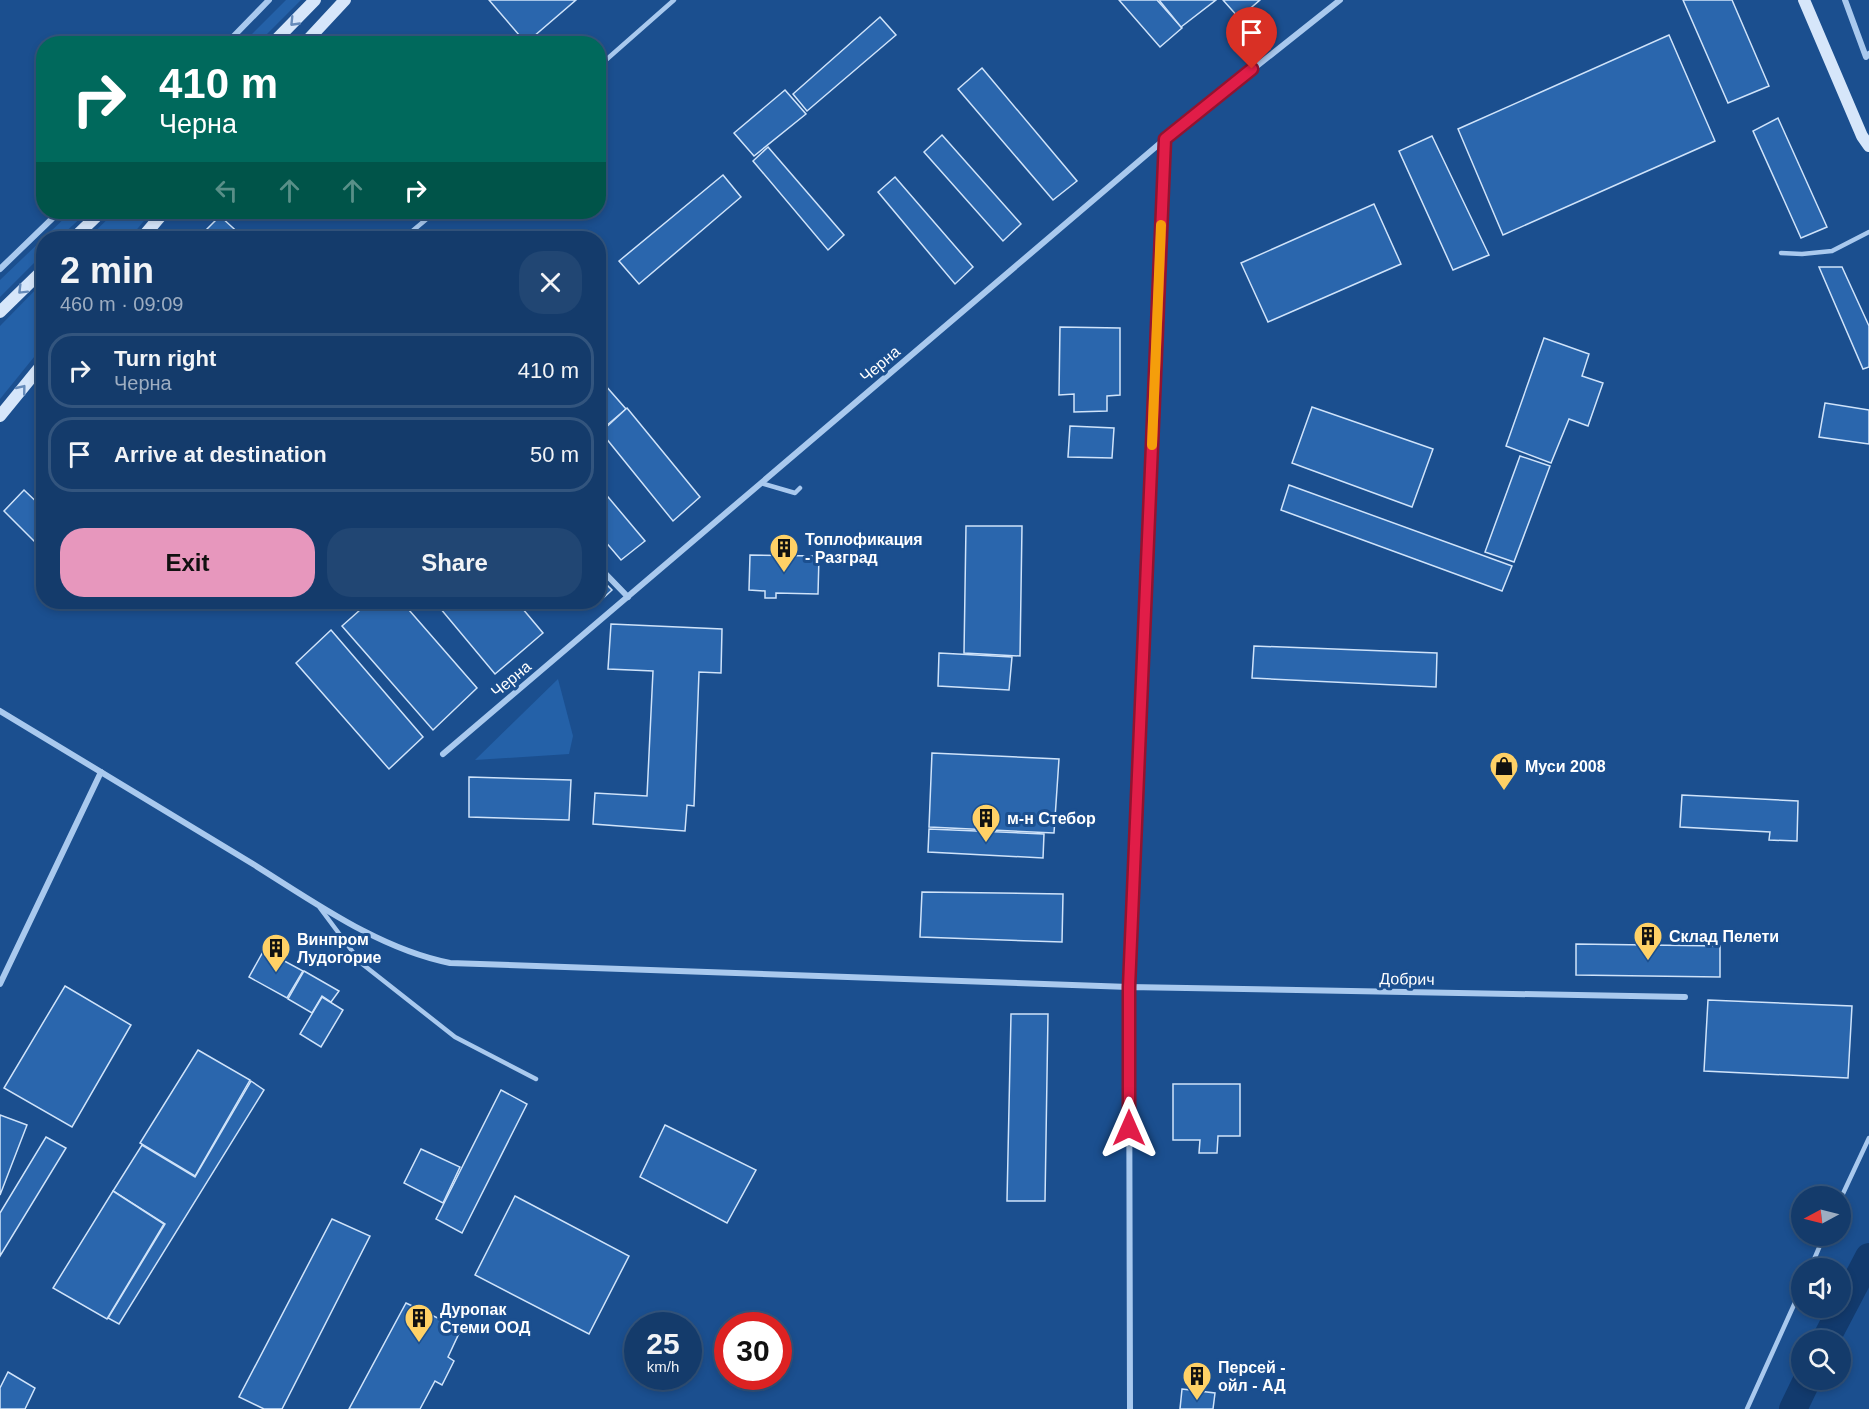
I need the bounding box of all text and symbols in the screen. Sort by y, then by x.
pin [1226,7,1277,69]
one-way arrow [290,14,301,25]
icon: arrive [1235,16,1268,49]
icon: right [60,60,138,138]
text: 410 m [159,60,278,107]
text: Черна [159,109,237,139]
icon: left [210,174,243,207]
icon: ahead [273,174,306,207]
icon: ahead [336,174,369,207]
icon: right [399,174,432,207]
text: 2 min [60,250,154,291]
button: close [519,251,582,314]
one-way arrow [18,283,28,294]
text: 460 m · 09:09 [60,293,183,315]
street label: Черна [857,343,903,385]
text: Turn right [114,346,216,371]
icon: right [63,354,96,387]
text: 410 m [518,358,579,383]
text: Черна [114,372,172,394]
one-way arrow [14,385,25,396]
icon: arrive [63,438,96,471]
text: Arrive at destination [114,442,327,467]
text: 50 m [530,442,579,467]
button: Exit [60,528,315,597]
button: Share [327,528,582,597]
place label: Топлофикация - Разград [805,531,923,566]
building icon: Топлофикация - Разград [768,532,800,574]
street label: Черна [488,658,534,700]
shop icon: Муси 2008 [1488,750,1520,792]
place label: Муси 2008 [1525,758,1606,775]
building icon: м-н Стебор [970,802,1002,844]
place label: м-н Стебор [1007,810,1096,827]
building icon: Склад Пелети [1632,920,1664,962]
place label: Склад Пелети [1669,928,1779,945]
place label: Винпром Лудогорие [297,931,381,966]
building icon: Винпром Лудогорие [260,932,292,974]
street label: Добрич [1379,970,1435,988]
position arrow [1097,1096,1161,1160]
north arrow [1791,1186,1851,1246]
map controls [1791,1186,1851,1390]
button: sound [1791,1258,1851,1318]
place label: Дуропак Стеми ООД [440,1301,531,1336]
building icon: Дуропак Стеми ООД [403,1302,435,1344]
speed limit sign: 30 [714,1312,792,1390]
text: 25 [646,1327,680,1360]
button: search [1791,1330,1851,1390]
text: km/h [647,1358,679,1375]
place label: Персей - ойл - АД [1218,1359,1286,1394]
building icon: Персей - ойл - АД [1181,1360,1213,1402]

